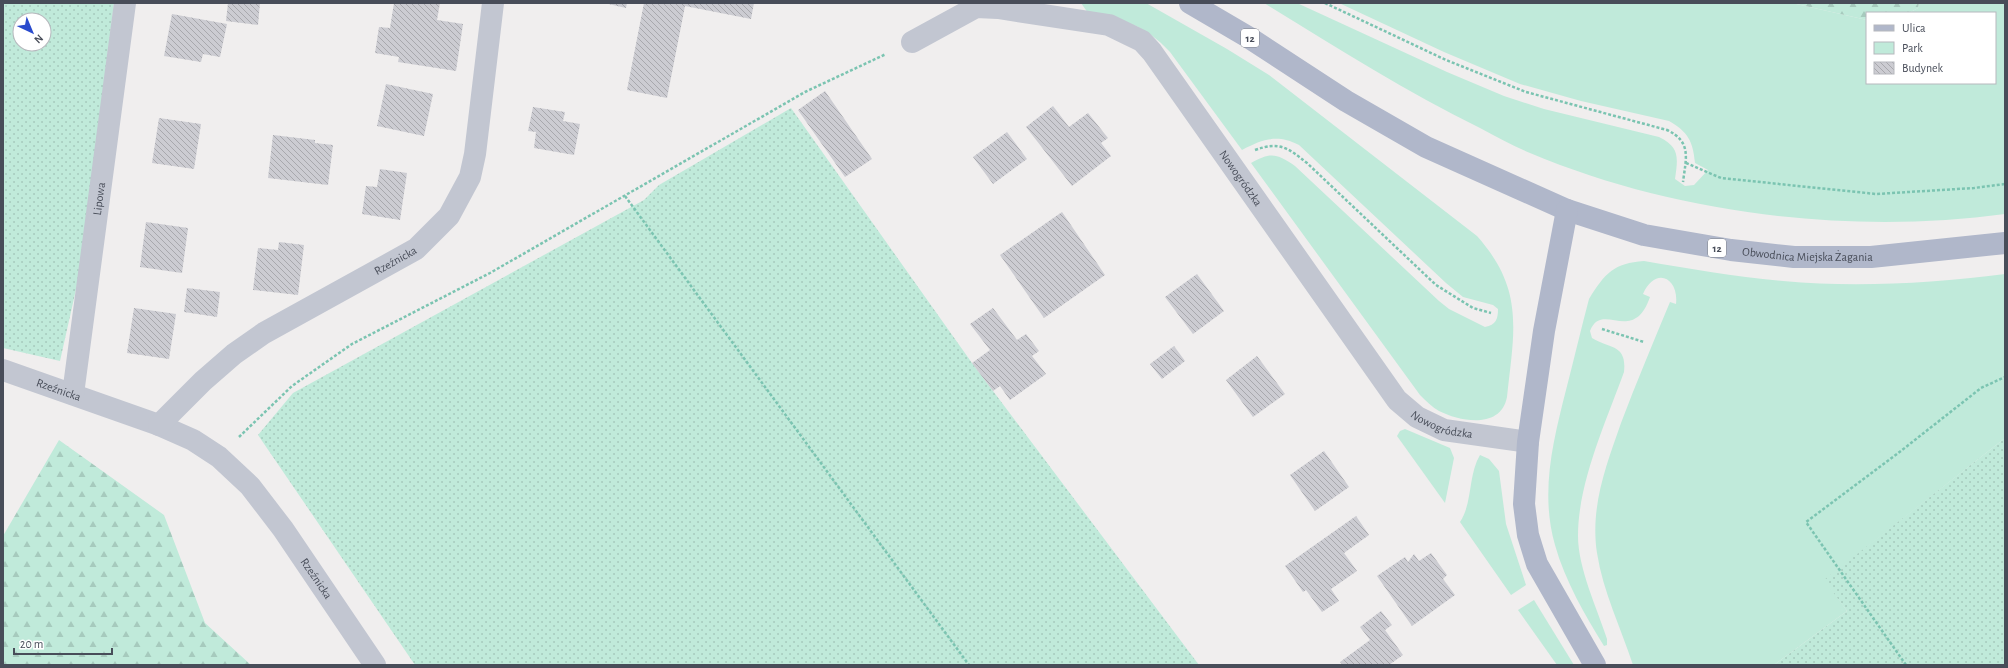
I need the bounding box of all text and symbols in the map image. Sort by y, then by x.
north arrow [12,12,52,52]
legend [1866,12,1996,84]
text: Ulica [1902,22,1926,34]
road number: 12 [1241,29,1259,47]
text: N [32,32,45,45]
text: Park [1902,42,1923,54]
text: Budynek [1902,62,1944,75]
street label: Nowogródzka [1217,148,1265,209]
street label: Lipowa [91,181,107,216]
road number: 12 [1708,239,1726,257]
street label: Rzeźnicka [372,244,419,277]
street label: Obwodnica Miejska Żagania [1742,245,1873,264]
street label: Rzeźnicka [35,376,83,403]
street label: Nowogródzka [1408,408,1474,440]
street label: Rzeźnicka [298,556,335,601]
scale bar [14,630,112,656]
text: 20 m [20,638,43,650]

